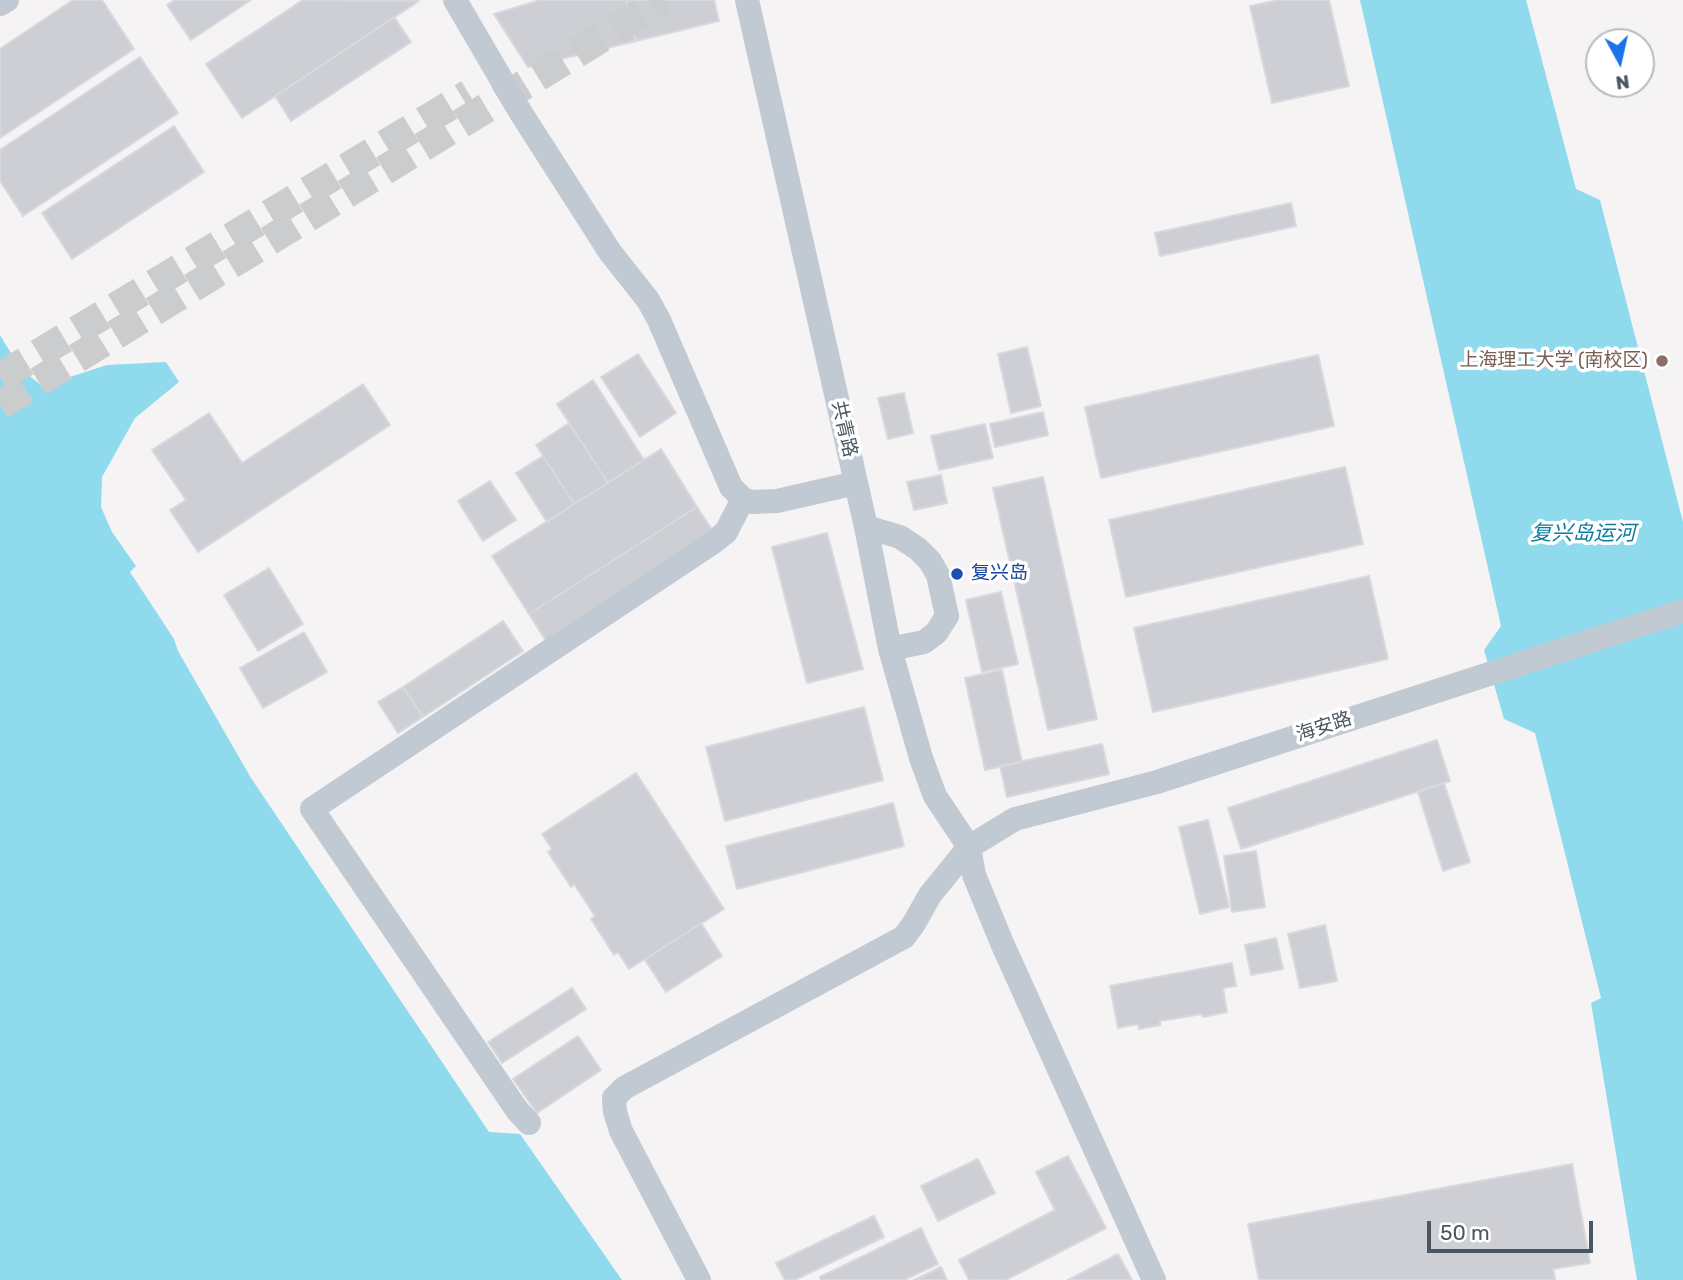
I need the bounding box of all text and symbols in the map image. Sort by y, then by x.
north arrow [1585,28,1655,98]
text: N [1614,70,1631,95]
place label: 上海理工大学 (南校区) [1459,350,1648,372]
marker: 上海理工大学 (南校区) [1654,353,1670,369]
street label: 共青路 [826,399,862,459]
water label: 复兴岛运河 [1531,521,1635,547]
place label: 复兴岛 [971,563,1028,585]
marker: 复兴岛 [949,566,965,582]
street label: 海安路 [1293,707,1355,747]
scale bar [1431,1206,1597,1250]
text: 50 m [1440,1220,1490,1245]

